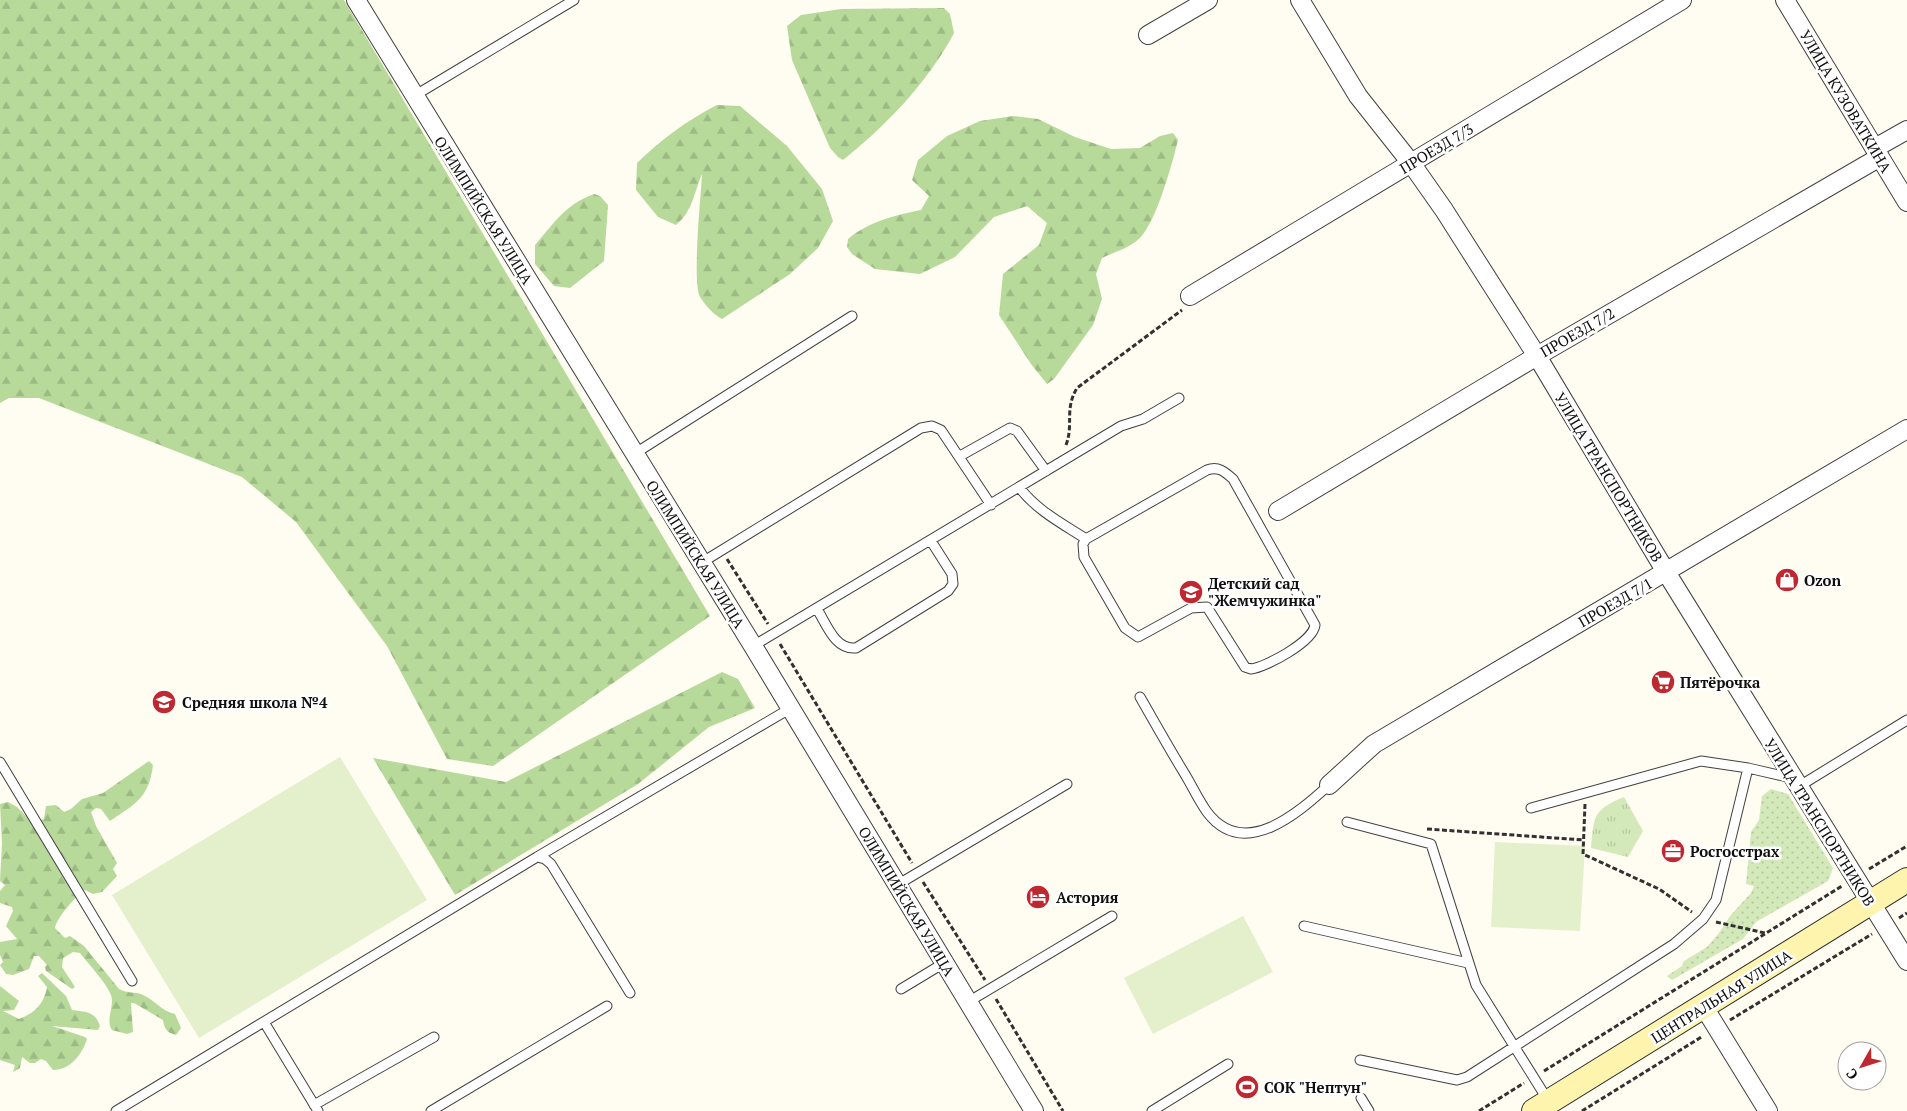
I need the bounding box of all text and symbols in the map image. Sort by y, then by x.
street label: УЛИЦА КУЗОВАТКИНА [1795,26,1897,177]
street label: ПРОЕЗД 7/3 [1395,118,1477,178]
street label: ОЛИМПИЙСКАЯ УЛИЦА [430,132,538,289]
street label: ПРОЕЗД 7/2 [1536,303,1618,361]
street label: УЛИЦА ТРАНСПОРТНИКОВ [1550,389,1668,565]
street label: ОЛИМПИЙСКАЯ УЛИЦА [642,476,750,633]
shop icon: Ozon [1774,567,1800,593]
place label: Ozon [1804,570,1841,590]
place label: Детский сад "Жемчужинка" [1208,573,1322,610]
street label: ПРОЕЗД 7/1 [1574,573,1656,631]
school or university icon: Детский сад "Жемчужинка" [1178,579,1204,605]
supermarket icon: Пятёрочка [1650,669,1676,695]
place label: Пятёрочка [1680,672,1761,692]
school or university icon: Средняя школа №4 [151,689,177,715]
place label: Средняя школа №4 [182,692,328,712]
street label: УЛИЦА ТРАНСПОРТНИКОВ [1760,734,1880,910]
street label: ОЛИМПИЙСКАЯ УЛИЦА [854,822,960,980]
office icon: Росгосстрах [1660,838,1686,864]
place label: Росгосстрах [1690,841,1780,861]
hotel icon: Астория [1025,884,1051,910]
place label: Астория [1056,887,1119,907]
street label: ЦЕНТРАЛЬНАЯ УЛИЦА [1647,944,1796,1047]
north arrow [1837,1041,1887,1091]
text: С [1841,1065,1862,1084]
sports icon: СОК "Нептун" [1234,1074,1260,1100]
place label: СОК "Нептун" [1264,1077,1367,1097]

